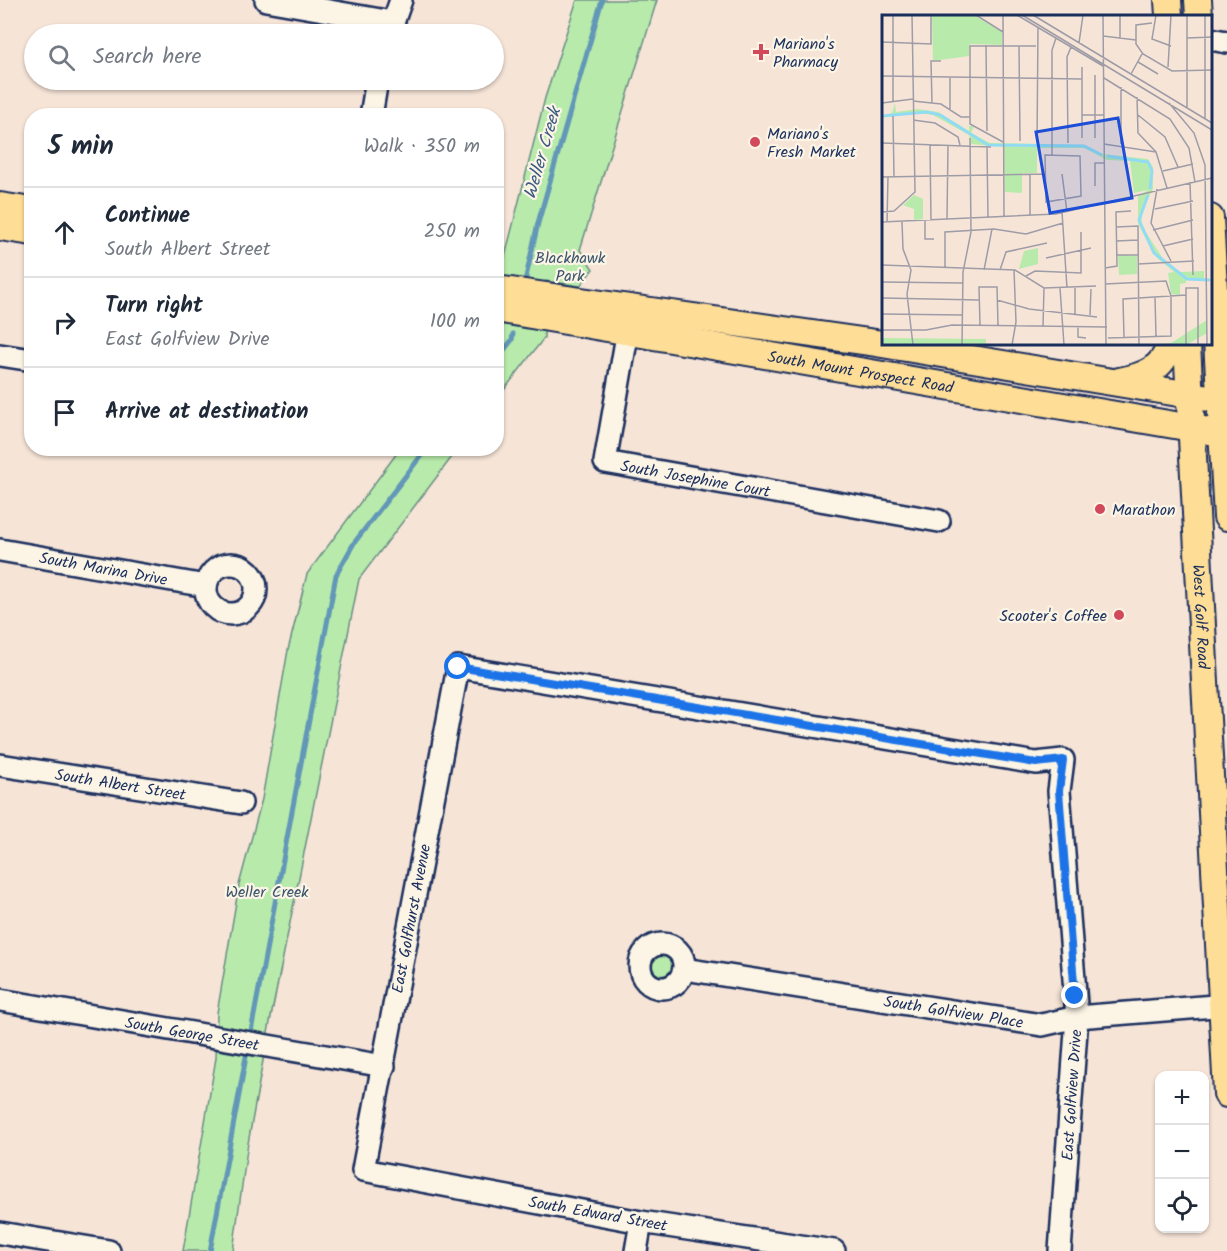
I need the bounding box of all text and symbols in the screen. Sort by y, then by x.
inset map [882,15,1212,345]
search box [24,24,504,90]
place label: Mariano's Pharmacy [773,32,838,75]
text: Search here [93,40,201,75]
icon: search [45,41,78,74]
marker: Mariano's Pharmacy [754,45,768,59]
water label: Weller Creek [517,102,571,202]
place label: Mariano's Fresh Market [767,122,857,165]
text: 5 min [48,126,114,168]
text: Walk · 350 m [364,131,480,163]
marker: Mariano's Fresh Market [748,135,762,149]
text: Continue [105,199,190,234]
icon: ahead [48,216,81,249]
text: 250 m [424,216,480,248]
text: South Albert Street [105,234,270,266]
park label: Blackhawk Park [535,246,606,289]
text: Turn right [105,289,203,324]
icon: right [48,306,81,339]
text: 100 m [430,306,480,338]
text: East Golfview Drive [105,324,269,356]
street label: South Mount Prospect Road [766,345,956,401]
text: Arrive at destination [105,395,308,430]
icon: arrive [48,396,81,429]
street label: South Josephine Court [618,454,773,505]
place label: Marathon [1112,498,1175,523]
marker: Marathon [1093,502,1107,516]
street label: South Marina Drive [37,546,169,593]
street label: West Golf Road [1185,564,1215,671]
place label: Scooter's Coffee [999,604,1107,629]
marker: Scooter's Coffee [1112,608,1126,622]
route start [444,653,470,679]
street label: South Albert Street [53,763,188,808]
street label: East Golfhurst Avenue [386,842,438,995]
park label: Weller Creek [225,880,309,905]
route end [1061,982,1087,1008]
street label: South Golfview Place [882,989,1025,1036]
street label: South George Street [123,1011,262,1058]
street label: East Golfview Drive [1055,1029,1090,1162]
map controls [1155,1071,1209,1233]
button: + [1155,1071,1209,1125]
button: − [1155,1125,1209,1179]
button: locate [1155,1179,1209,1233]
street label: South Edward Street [526,1190,670,1239]

